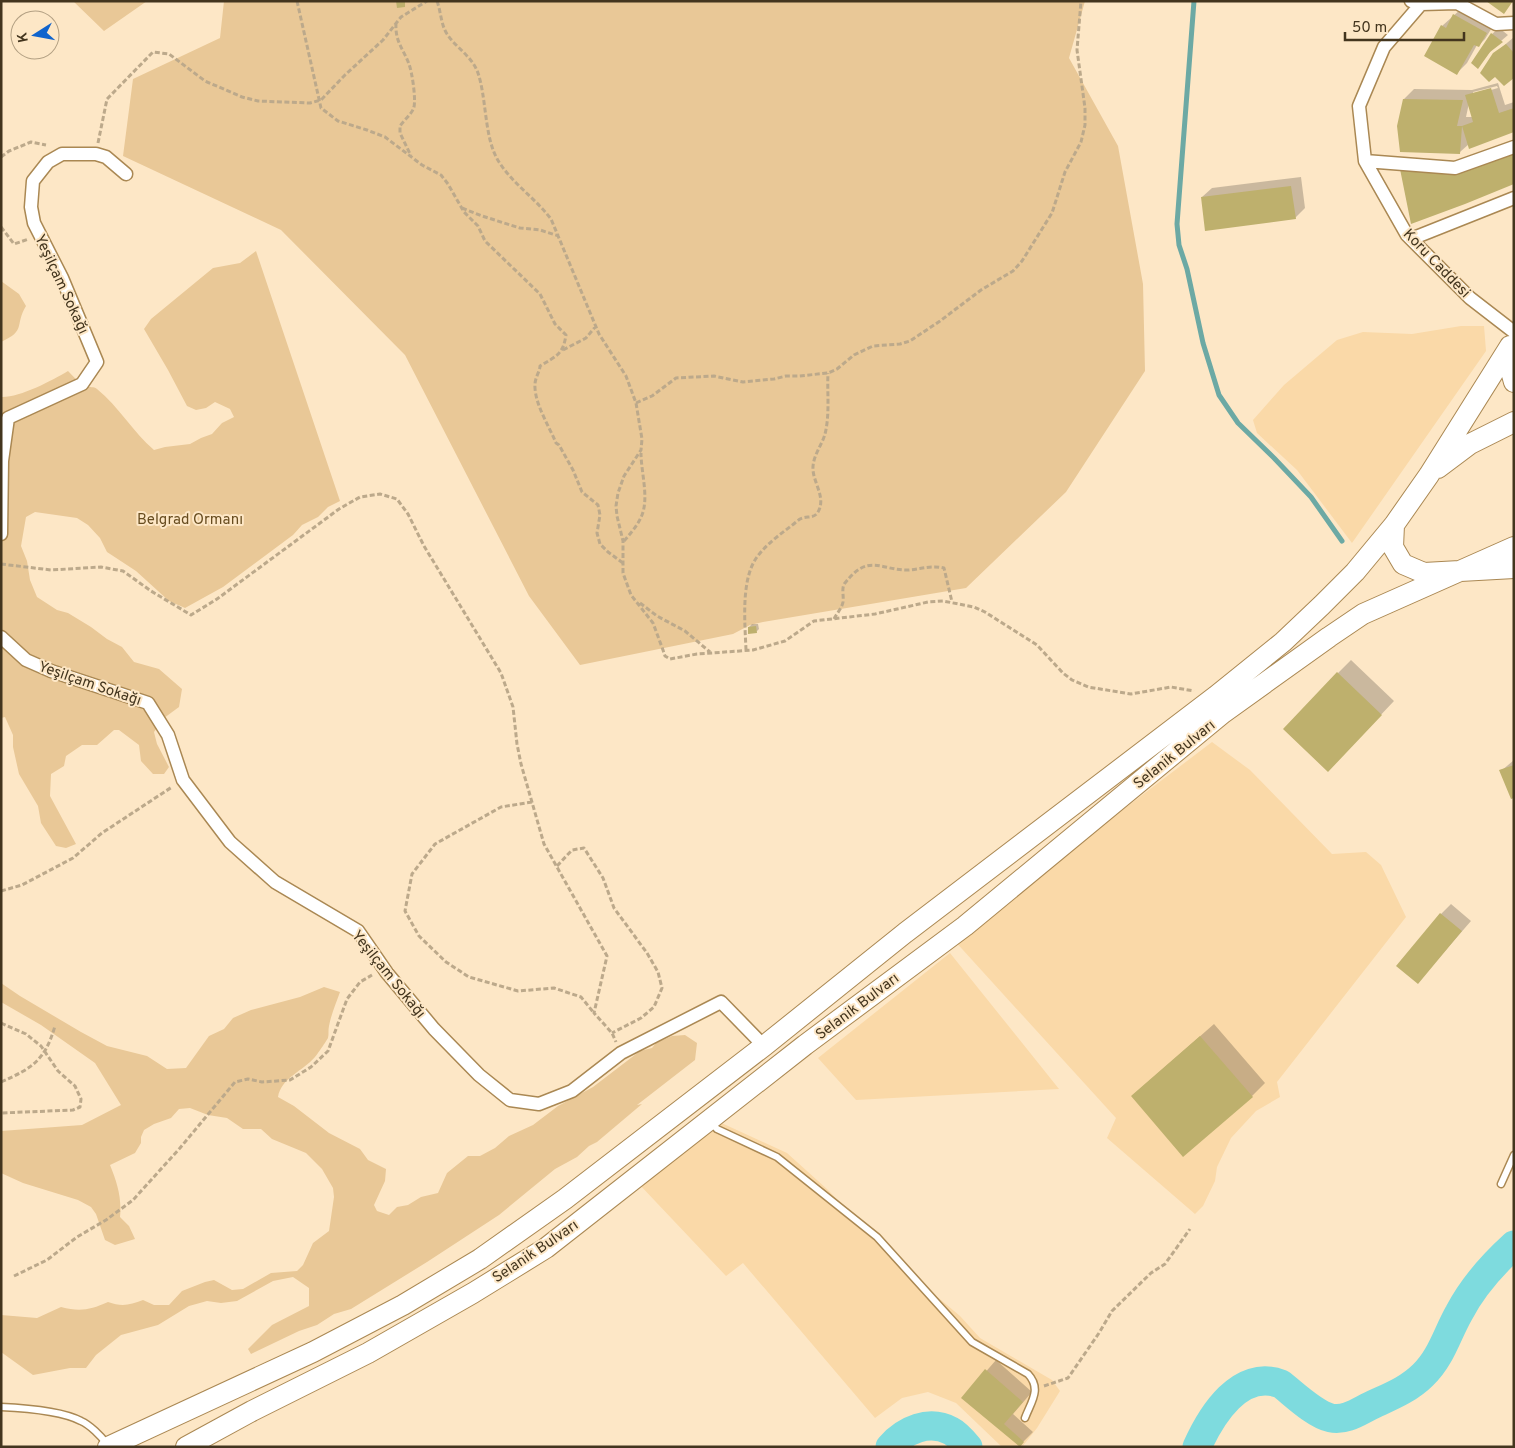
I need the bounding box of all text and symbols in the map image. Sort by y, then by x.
north arrow [10,10,60,60]
scale bar [1345,10,1464,42]
text: 50 m [1352,19,1387,38]
text: K [14,31,33,44]
street label: Koru Caddesi [1398,225,1474,303]
street label: Yeşilçam Sokağı [29,232,92,337]
park label: Belgrad Ormanı [137,511,243,530]
street label: Yeşilçam Sokağı [36,658,144,711]
street label: Selanik Bulvarı [1130,716,1220,794]
street label: Yeşilçam Sokağı [347,927,429,1023]
street label: Selanik Bulvarı [812,970,903,1045]
street label: Selanik Bulvarı [489,1216,583,1288]

